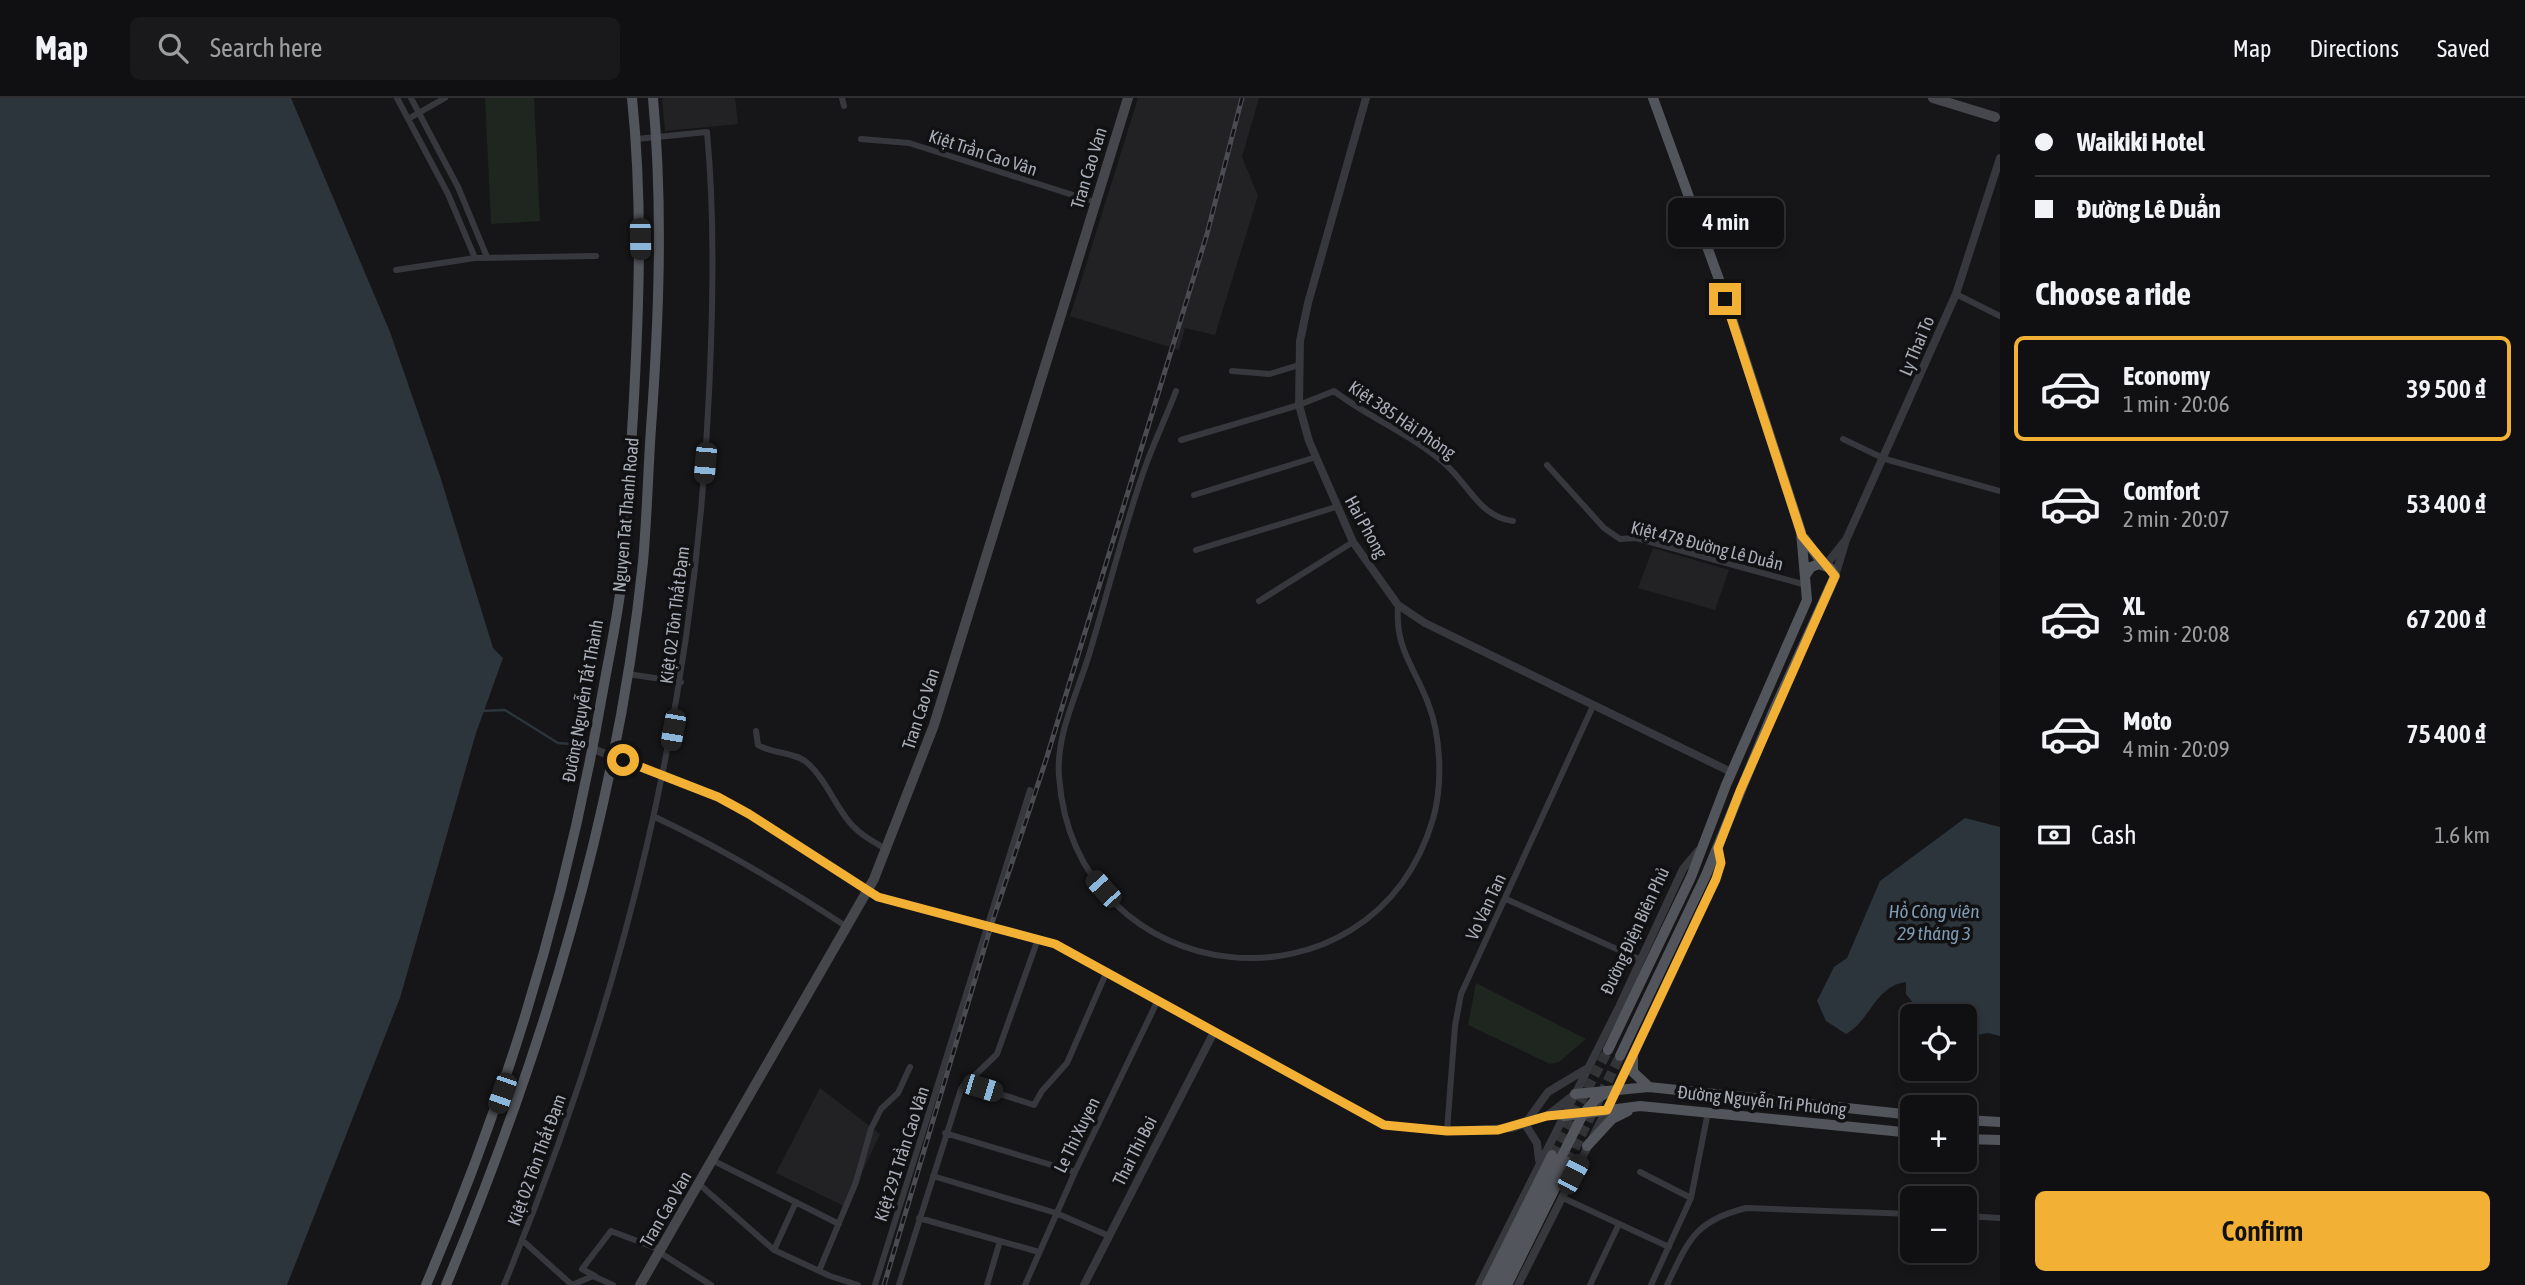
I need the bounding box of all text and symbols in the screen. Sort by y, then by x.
search box [130,17,620,80]
text: Map [35,29,88,67]
icon: search [154,29,192,67]
text: Search here [210,33,322,63]
text: Map [2233,35,2271,62]
text: Directions [2309,35,2399,62]
text: Saved [2437,35,2490,62]
street label: Kiệt Trần Cao Vân [926,124,1040,180]
street label: Tran Cao Van [1066,125,1111,211]
text: Waikiki Hotel [2077,127,2205,157]
text: Đường Lê Duẩn [2077,194,2221,224]
callout: 4 min [1667,198,1783,246]
text: 4 min [1703,209,1749,235]
car [630,218,651,260]
text: Choose a ride [2035,275,2191,312]
route end [1709,283,1741,315]
street label: Ly Thai To [1895,313,1938,379]
icon: car [2039,357,2102,420]
text: Economy [2123,361,2210,391]
text: 39 500 ₫ [2406,374,2486,404]
street label: Kiệt 385 Hải Phòng [1345,376,1460,463]
text: 1 min · 20:06 [2123,391,2229,417]
street label: Nguyen Tat Thanh Road [608,437,643,593]
car [693,441,718,485]
icon: car [2039,472,2102,535]
text: Comfort [2123,476,2200,506]
text: 53 400 ₫ [2406,489,2486,519]
street label: Hai Phong [1341,492,1392,562]
text: 2 min · 20:07 [2123,506,2229,532]
street label: Kiệt 478 Đường Lê Duẩn [1629,515,1786,575]
street label: Kiệt 02 Tôn Thất Đạm [655,545,693,685]
icon: car [2039,587,2102,650]
text: XL [2123,591,2145,621]
text: 67 200 ₫ [2406,604,2486,634]
street label: Đường Nguyễn Tất Thành [557,618,607,784]
text: 3 min · 20:08 [2123,621,2229,647]
street label: Tran Cao Van [898,666,944,752]
icon: car [2039,702,2102,765]
text: Moto [2123,706,2172,736]
car [660,707,687,753]
text: 75 400 ₫ [2406,719,2486,749]
text: 4 min · 20:09 [2123,736,2229,762]
route start [607,744,639,776]
icon: cash [2035,816,2073,854]
text: Cash [2091,820,2137,850]
text: 1.6 km [2434,822,2490,848]
street label: Đường Điện Biên Phủ [1596,864,1673,998]
car [1082,866,1125,912]
street label: Vo Van Tan [1461,870,1510,943]
water label: Hồ Công viên 29 tháng 3 [1889,900,1979,944]
map controls [1900,1004,1977,1263]
button: locate [1900,1004,1977,1081]
car [486,1070,519,1116]
car [959,1072,1006,1104]
street label: Đường Nguyễn Tri Phương [1677,1081,1848,1120]
street label: Kiệt 291 Trần Cao Vân [869,1083,933,1224]
street label: Kiệt 02 Tôn Thất Đạm [502,1091,570,1228]
street label: Le Thi Xuyen [1049,1094,1104,1176]
button: + [1900,1095,1977,1172]
street label: Thai Thi Boi [1108,1112,1161,1189]
car [1554,1151,1593,1197]
street label: Tran Cao Van [635,1167,696,1250]
button: − [1900,1186,1977,1263]
button: Confirm [2035,1191,2490,1271]

